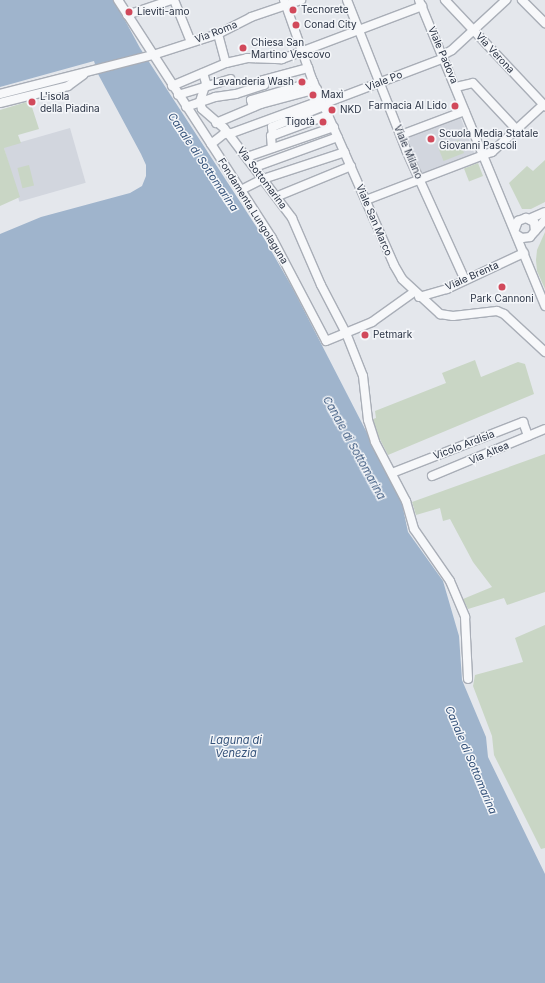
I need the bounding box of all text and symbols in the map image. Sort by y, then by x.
place label: Tecnorete [301,4,349,16]
marker: Tecnorete [288,5,298,15]
place label: Lieviti-amo [137,6,189,18]
marker: Lieviti-amo [124,7,134,17]
street label: Via Roma [193,18,239,46]
place label: Conad City [304,19,357,31]
marker: Conad City [291,20,301,30]
street label: Viale Padova [426,25,460,85]
street label: Via Verona [473,30,517,76]
place label: Chiesa San Martino Vescovo [251,36,330,60]
marker: Chiesa San Martino Vescovo [238,43,248,53]
street label: Viale Po [364,69,404,93]
place label: Lavanderia Wash [213,76,294,88]
marker: Lavanderia Wash [297,77,307,87]
place label: Maxì [321,89,344,101]
place label: L'isola della Piadina [40,90,100,114]
marker: Maxì [308,90,318,100]
marker: L'isola della Piadina [27,97,37,107]
place label: Farmacia Al Lido [369,100,447,112]
marker: Farmacia Al Lido [450,101,460,111]
place label: NKD [340,104,361,116]
marker: NKD [327,105,337,115]
water label: Canale di Sottomarina [165,110,241,214]
place label: Tigotà [285,116,315,128]
marker: Tigotà [318,117,328,127]
street label: Viale Milano [391,123,425,181]
place label: Scuola Media Statale Giovanni Pascoli [439,127,538,150]
marker: Scuola Media Statale Giovanni Pascoli [426,134,436,144]
street label: Via Sottomarina [235,145,289,211]
street label: Fondamenta Lungolaguna [215,156,291,266]
street label: Viale San Marco [353,182,395,258]
street label: Viale Brenta [444,259,500,293]
marker: Park Cannoni [497,282,507,292]
place label: Park Cannoni [470,293,534,305]
place label: Petmark [373,329,412,341]
marker: Petmark [360,330,370,340]
water label: Canale di Sottomarina [320,394,388,502]
street label: Vicolo Ardisia [432,428,496,462]
street label: Via Altea [467,439,511,467]
water label: Canale di Sottomarina [442,704,500,816]
water label: Laguna di Venezia [210,734,262,760]

